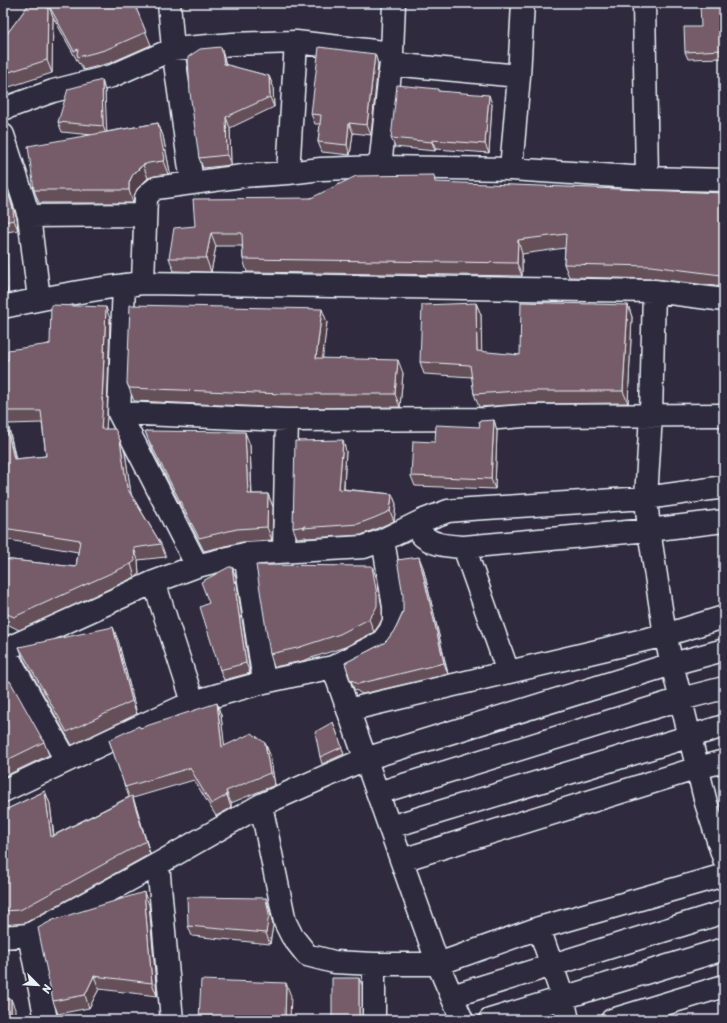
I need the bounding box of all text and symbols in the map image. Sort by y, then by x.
north arrow [18,965,58,1005]
text: N [36,981,57,997]

